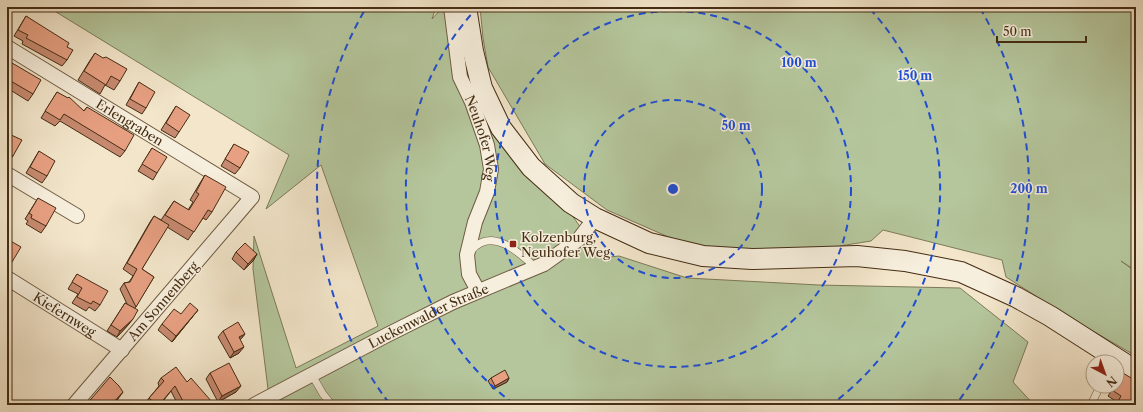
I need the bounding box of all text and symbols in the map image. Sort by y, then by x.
scale bar [997,18,1086,44]
text: 50 m [1003,24,1032,39]
text: 100 m [781,55,817,70]
text: 150 m [898,68,932,83]
street label: Neuhofer Weg [462,92,499,183]
street label: Erlengraben [93,95,166,149]
text: 50 m [721,118,751,133]
text: 200 m [1010,181,1048,196]
centre of rings [666,182,680,196]
place label: Kolzenburg, Neuhofer Weg [521,229,610,260]
marker: Kolzenburg, Neuhofer Weg [508,239,518,249]
street label: Am Sonnenberg [123,258,202,345]
street label: Luckenwalder Straße [366,280,491,351]
street label: Kiefernweg [30,288,99,340]
north arrow [1085,354,1125,394]
text: N [1103,373,1120,390]

